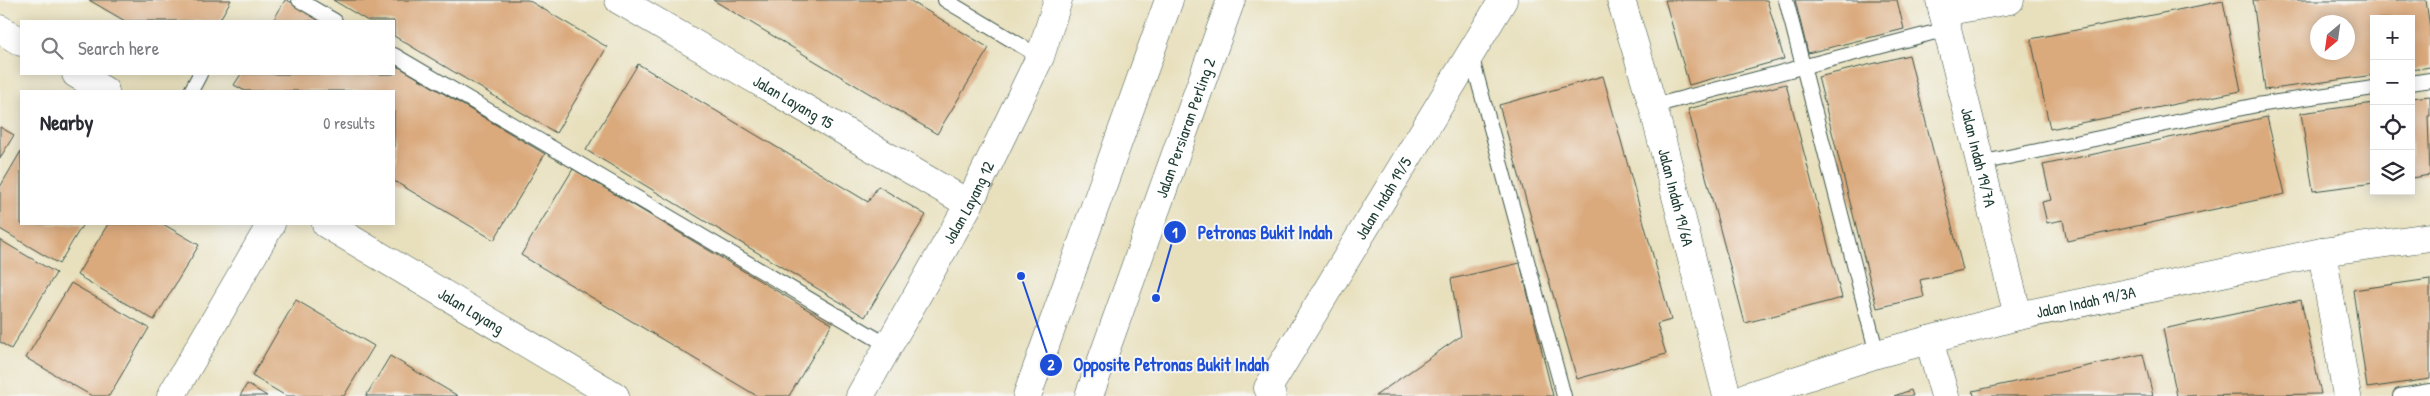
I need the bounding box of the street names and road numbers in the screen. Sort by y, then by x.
street label: Jalan Persiaran Perling 2 [1150,54,1221,201]
street label: Jalan Layang 15 [749,70,838,134]
street label: Jalan Indah 19/7A [1956,105,2002,210]
street label: Jalan Indah 19/6A [1653,146,1699,249]
street label: Jalan Indah 19/5 [1350,152,1417,243]
street label: Jalan Layang 12 [938,157,999,248]
street label: Jalan Indah 19/3A [2034,281,2138,323]
street label: Jalan Layang [434,282,508,339]

